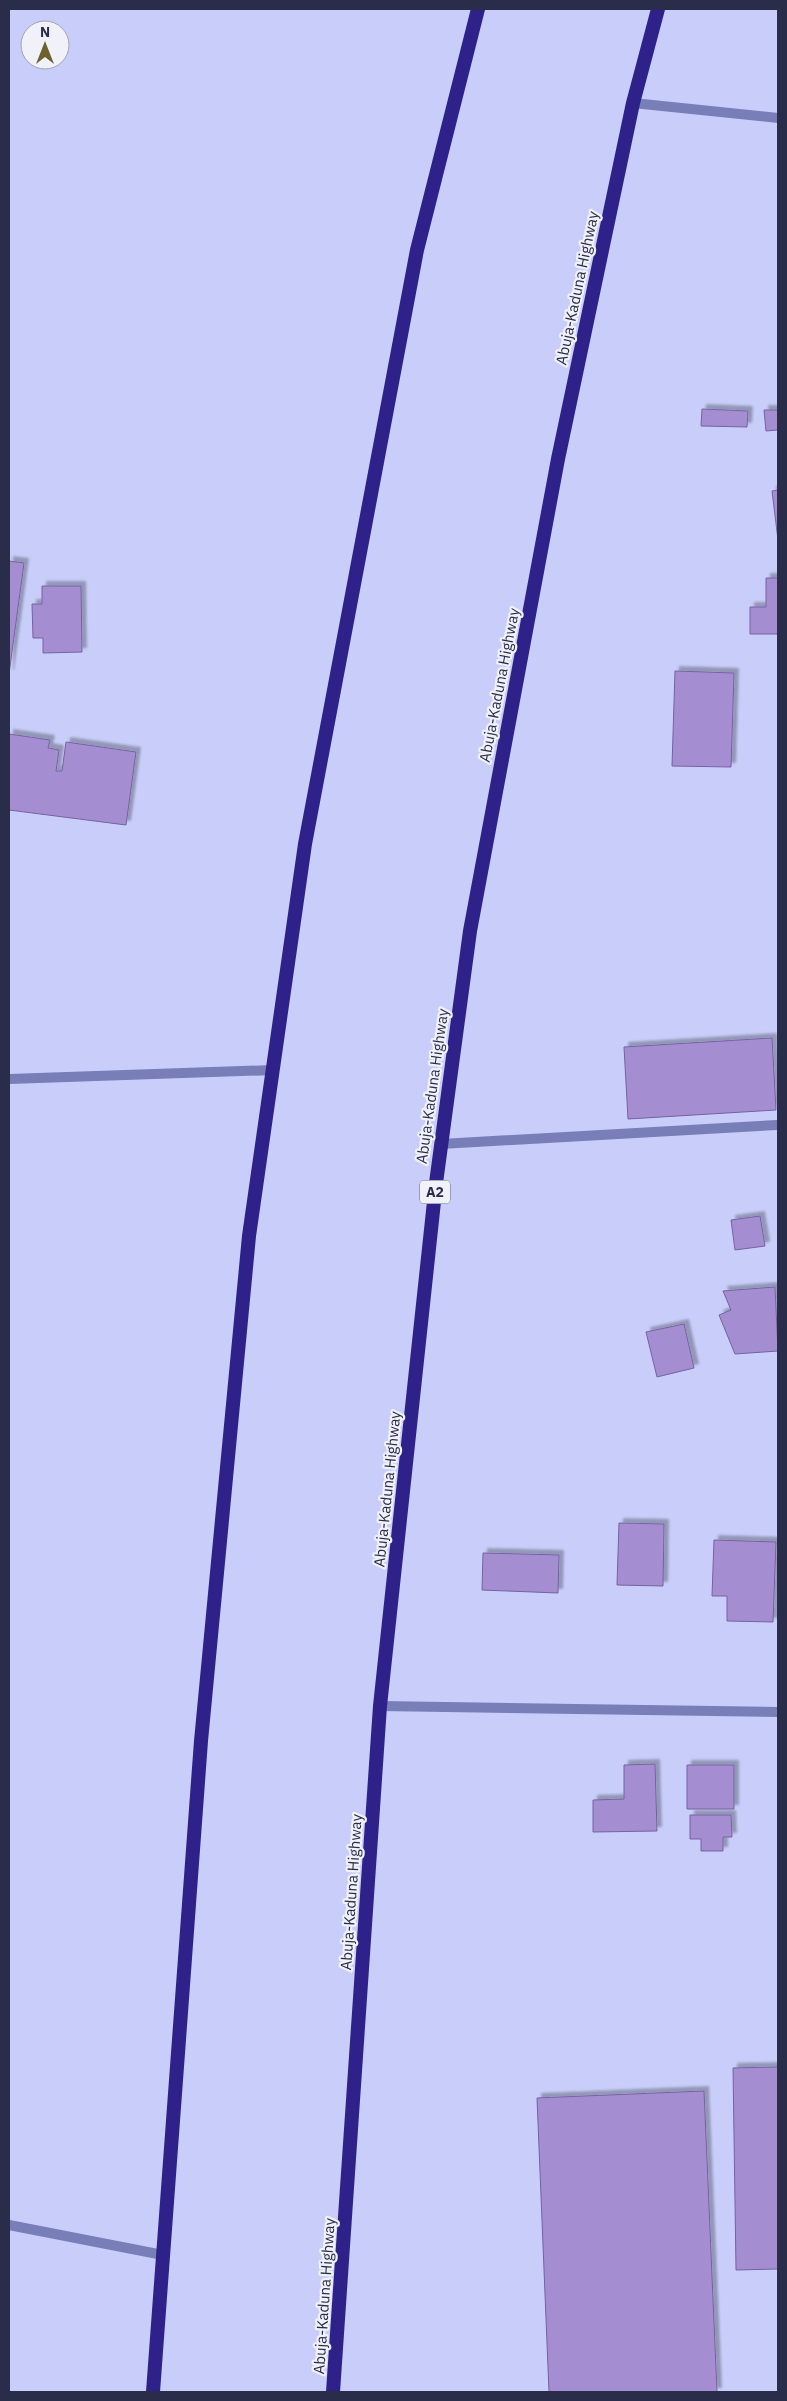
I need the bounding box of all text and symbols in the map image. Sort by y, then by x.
north arrow [20,20,70,70]
text: N [40,23,50,41]
street label: Abuja-Kaduna Highway [551,209,603,367]
street label: Abuja-Kaduna Highway [475,606,523,764]
street label: Abuja-Kaduna Highway [412,1007,452,1165]
road number: A2 [420,1180,450,1204]
street label: Abuja-Kaduna Highway [369,1410,405,1568]
street label: Abuja-Kaduna Highway [336,1813,366,1971]
street label: Abuja-Kaduna Highway [309,2217,339,2375]

